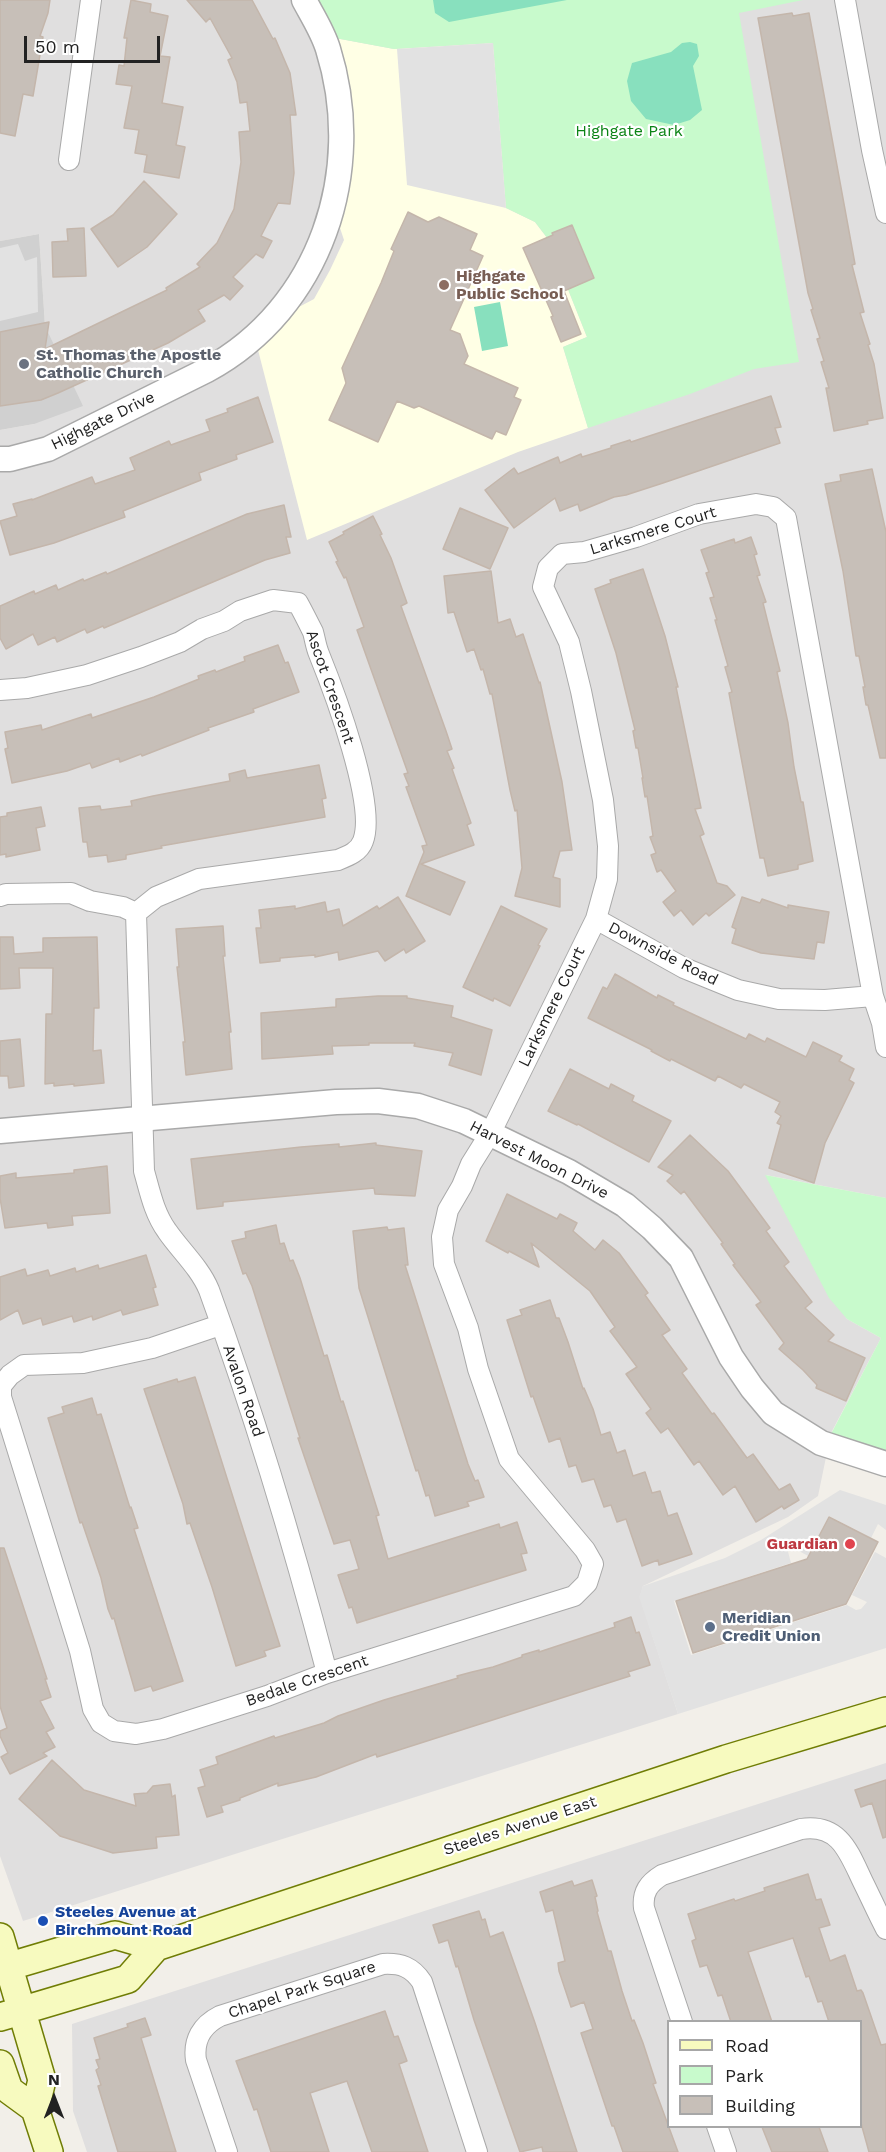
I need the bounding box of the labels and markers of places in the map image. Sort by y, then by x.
place label: Highgate Public School [456,266,564,304]
marker: Highgate Public School [437,278,451,292]
place label: St. Thomas the Apostle Catholic Church [36,345,221,383]
marker: St. Thomas the Apostle Catholic Church [17,357,31,371]
place label: Guardian [767,1534,838,1554]
marker: Guardian [843,1537,857,1551]
place label: Meridian Credit Union [722,1608,821,1646]
marker: Meridian Credit Union [703,1620,717,1634]
place label: Steeles Avenue at Birchmount Road [55,1902,196,1940]
marker: Steeles Avenue at Birchmount Road [36,1914,50,1928]

